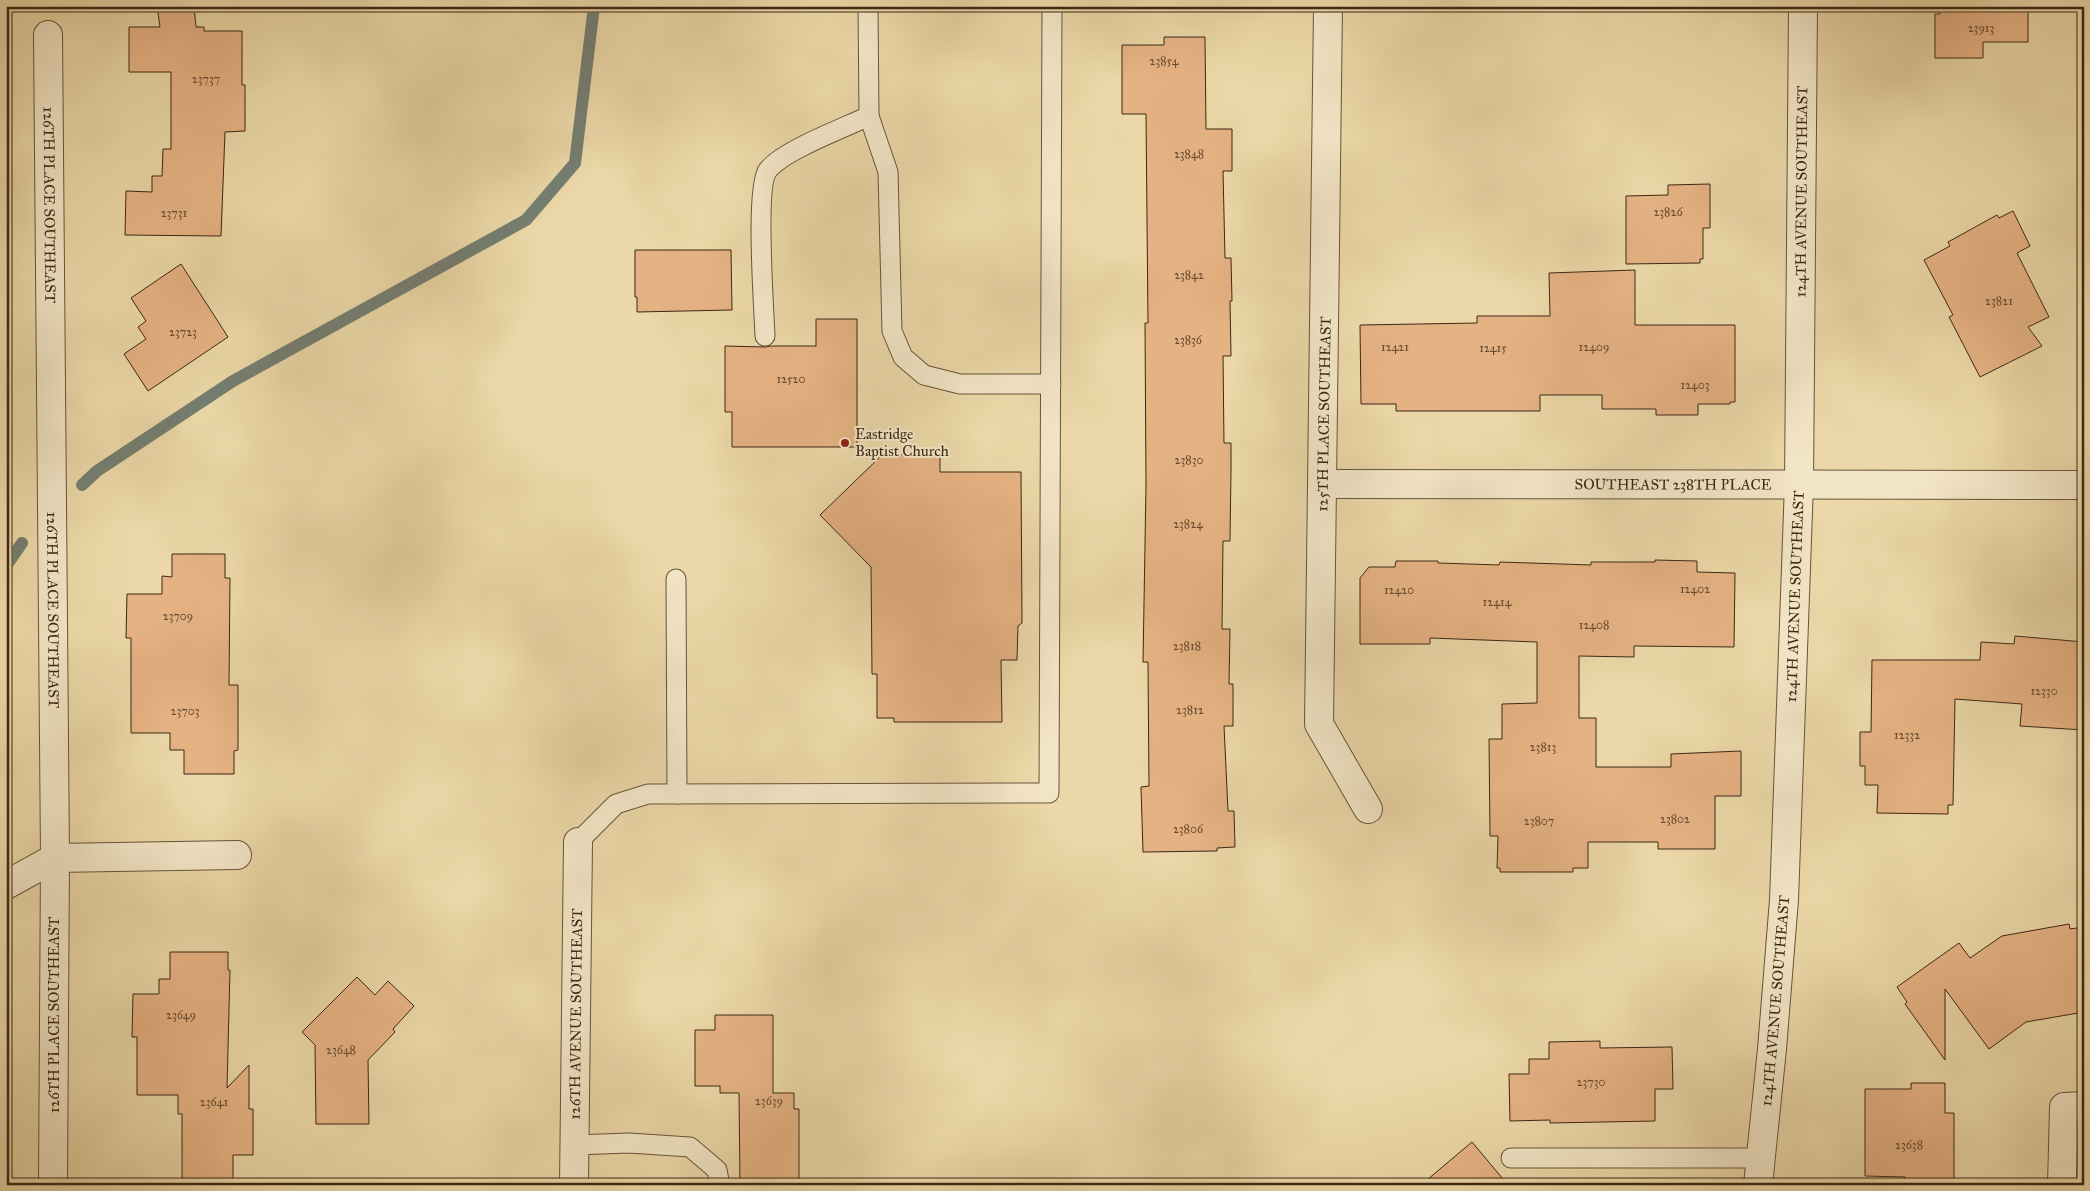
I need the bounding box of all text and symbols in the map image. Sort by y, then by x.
house number: 23913 [1968,21,1995,35]
house number: 23854 [1149,54,1179,68]
house number: 23737 [192,72,220,86]
street label: 124TH AVENUE SOUTHEAST [1792,86,1811,297]
street label: 126TH PLACE SOUTHEAST [40,107,59,303]
house number: 23848 [1174,147,1204,161]
house number: 23826 [1653,205,1683,219]
house number: 23731 [161,206,188,220]
house number: 23842 [1174,268,1204,282]
house number: 23821 [1985,294,2013,308]
street label: 125TH PLACE SOUTHEAST [1313,316,1335,512]
house number: 23723 [169,325,197,339]
house number: 23836 [1174,333,1203,347]
house number: 12421 [1381,340,1409,354]
house number: 12409 [1579,340,1609,354]
house number: 12415 [1479,341,1507,355]
house number: 12520 [776,372,806,386]
house number: 12403 [1680,378,1710,392]
place label: Eastridge Baptist Church [855,425,950,460]
marker: Eastridge Baptist Church [839,437,851,449]
house number: 23830 [1175,453,1203,467]
street label: SOUTHEAST 238TH PLACE [1575,475,1772,494]
street label: 124TH AVENUE SOUTHEAST [1782,490,1808,703]
street label: 126TH PLACE SOUTHEAST [43,512,63,708]
house number: 23824 [1173,517,1203,531]
house number: 12402 [1680,582,1710,596]
house number: 12420 [1384,583,1414,597]
house number: 12414 [1483,595,1512,609]
house number: 23709 [163,609,193,623]
house number: 12408 [1579,618,1609,632]
house number: 23818 [1173,639,1201,653]
house number: 12330 [2030,684,2058,698]
house number: 23812 [1176,703,1204,717]
house number: 23703 [171,704,200,718]
house number: 12332 [1894,728,1920,742]
house number: 23813 [1530,740,1557,754]
house number: 23802 [1660,812,1690,826]
house number: 23807 [1524,814,1554,828]
house number: 23806 [1173,822,1204,836]
street label: 124TH AVENUE SOUTHEAST [1757,895,1793,1107]
street label: 126TH AVENUE SOUTHEAST [566,908,586,1120]
street label: 126TH PLACE SOUTHEAST [45,917,63,1113]
house number: 23649 [166,1008,196,1022]
house number: 23648 [326,1043,356,1057]
house number: 23730 [1577,1075,1605,1089]
house number: 23639 [755,1094,783,1108]
house number: 23641 [200,1095,228,1109]
house number: 23638 [1895,1138,1923,1152]

